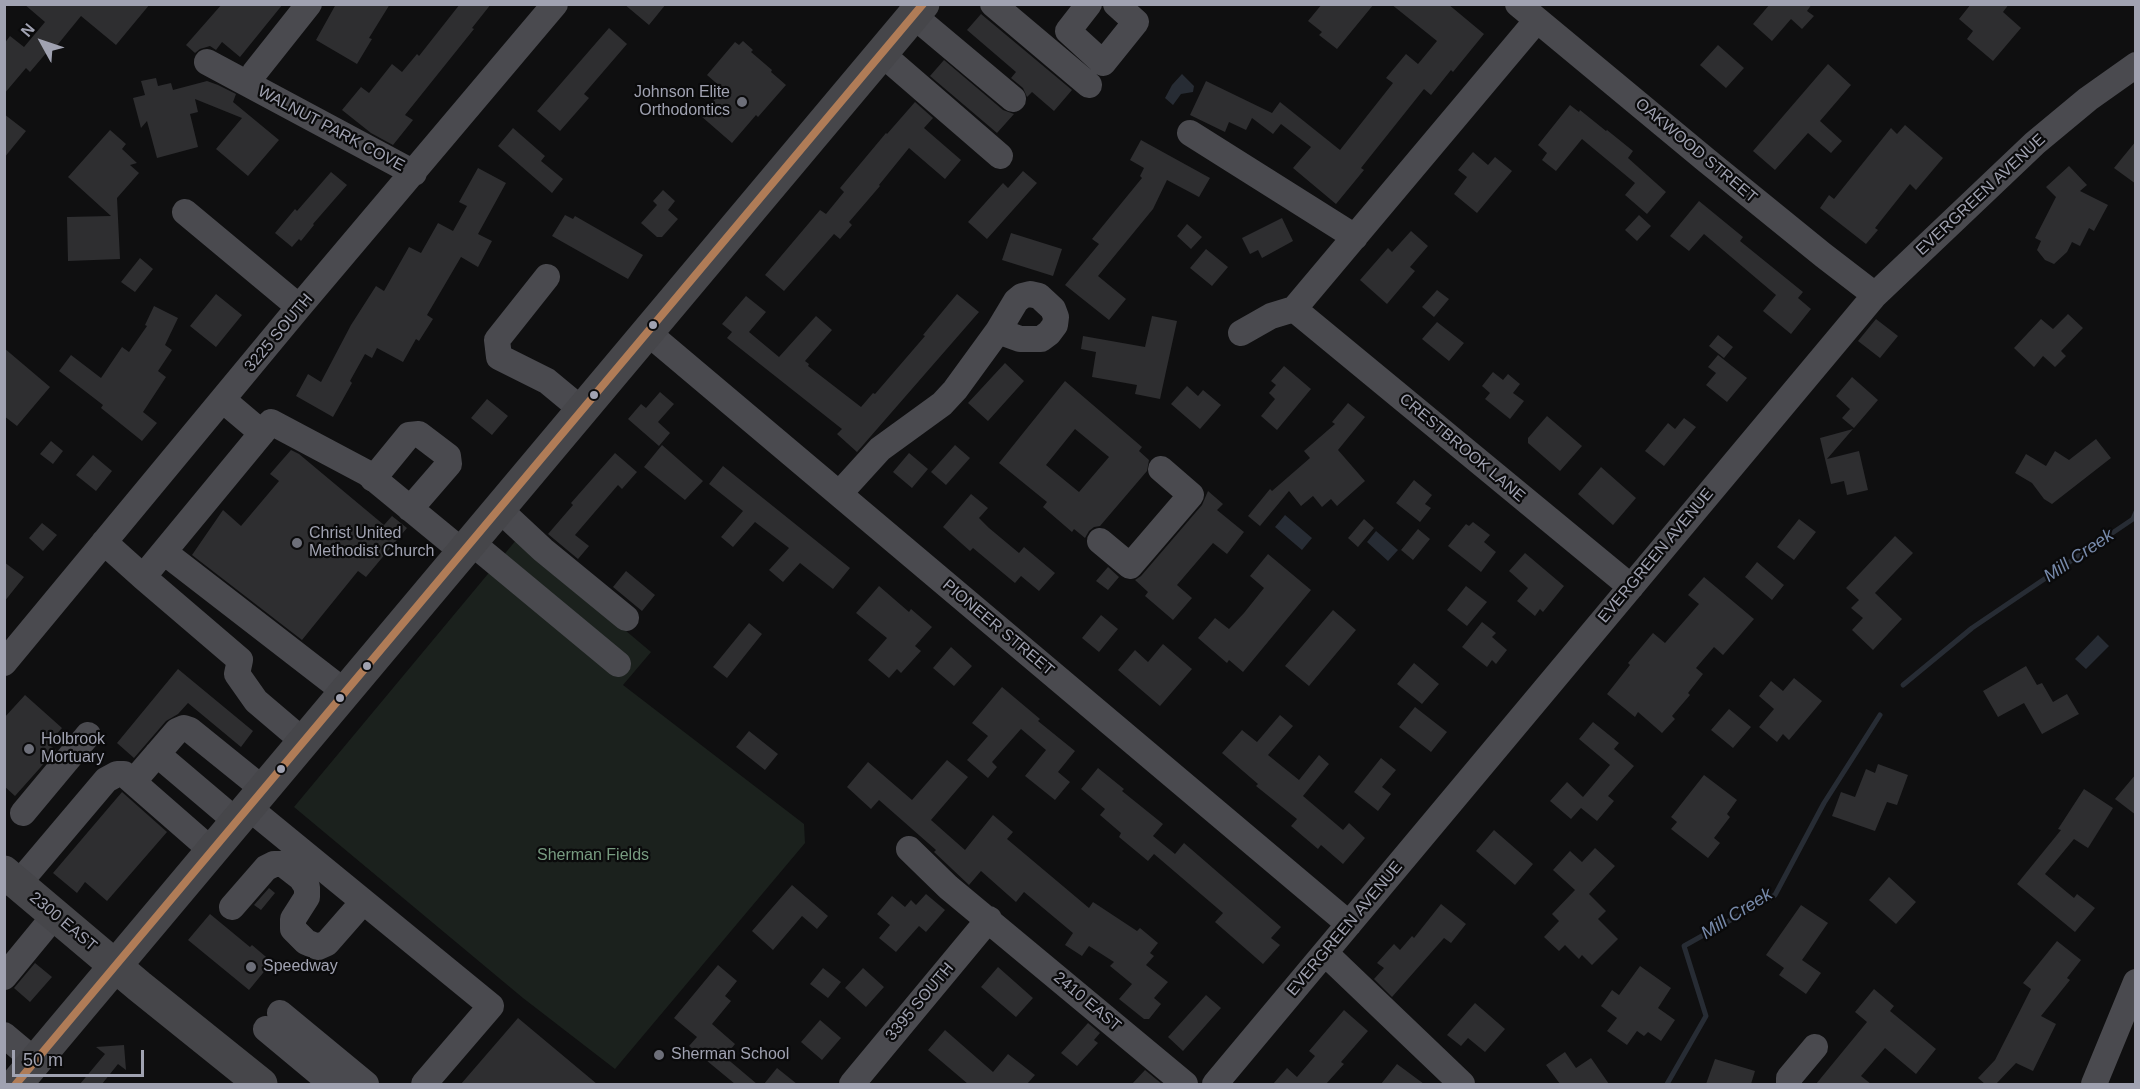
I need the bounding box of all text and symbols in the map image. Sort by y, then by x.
north arrow [12,12,72,72]
text: N [18,20,38,40]
street label: WALNUT PARK COVE [254,82,408,176]
place label: Johnson Elite Orthodontics [634,83,730,121]
marker: Johnson Elite Orthodontics [735,95,749,109]
street label: OAKWOOD STREET [1631,95,1761,207]
street label: EVERGREEN AVENUE [1912,130,2050,260]
street label: 3225 SOUTH [241,290,317,376]
unlabelled marker [647,319,659,331]
unlabelled marker [588,389,600,401]
street label: CRESTBROOK LANE [1395,390,1529,506]
street label: EVERGREEN AVENUE [1594,485,1718,627]
place label: Christ United Methodist Church [309,524,434,562]
water label: Mill Creek [2040,525,2118,587]
marker: Christ United Methodist Church [290,536,304,550]
street label: PIONEER STREET [938,576,1058,680]
unlabelled marker [361,660,373,672]
unlabelled marker [334,692,346,704]
place label: Holbrook Mortuary [41,730,105,768]
marker: Holbrook Mortuary [22,742,36,756]
unlabelled marker [275,763,287,775]
park label: Sherman Fields [537,846,649,866]
street label: EVERGREEN AVENUE [1283,858,1407,1000]
water label: Mill Creek [1697,884,1777,944]
street label: 2300 EAST [25,888,101,956]
place label: Speedway [263,957,338,977]
street label: 3395 SOUTH [882,959,958,1045]
marker: Speedway [244,960,258,974]
street label: 2410 EAST [1049,968,1125,1036]
scale bar [15,1038,147,1076]
place label: Sherman School [671,1045,789,1065]
marker: Sherman School [652,1048,666,1062]
text: 50 m [23,1050,63,1070]

